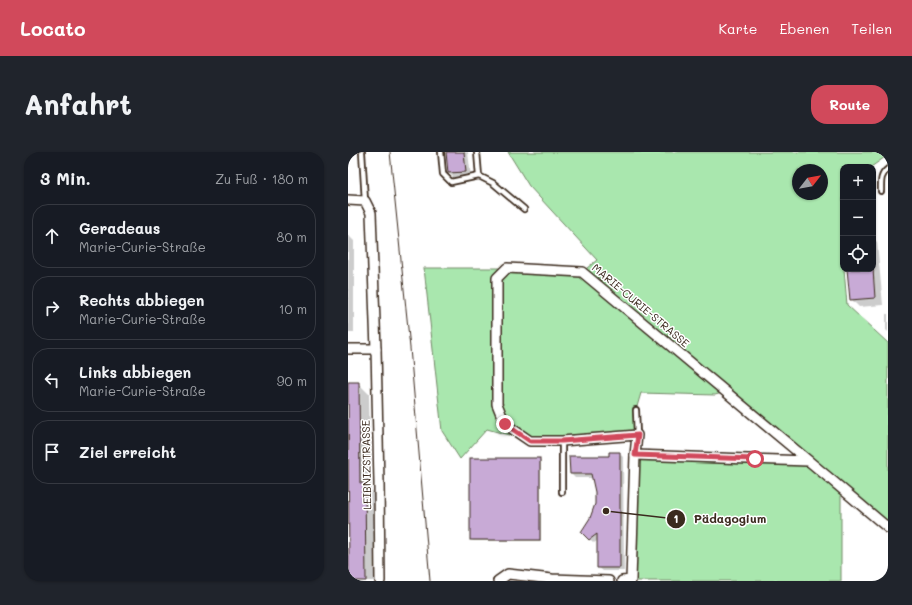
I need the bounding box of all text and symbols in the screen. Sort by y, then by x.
text: Locato [20,16,86,41]
text: Karte [718,19,758,38]
text: Ebenen [780,19,829,38]
text: Teilen [851,19,892,38]
button: Route [811,85,888,124]
text: Anfahrt [24,86,132,122]
north arrow [792,164,828,200]
map controls [840,164,876,272]
button: + [840,164,876,200]
text: 3 Min. [40,167,91,189]
text: Zu Fuß · 180 m [215,170,308,187]
button: − [840,200,876,236]
text: Geradeaus [79,218,160,238]
icon: ahead [41,225,63,247]
text: 80 m [277,228,307,245]
button: locate [840,236,876,272]
text: Marie-Curie-Straße [79,238,206,255]
street label: MARIE-CURIE-STRASSE [589,260,693,350]
text: Rechts abbiegen [79,290,204,310]
icon: right [41,297,63,319]
text: 10 m [279,300,307,317]
text: Marie-Curie-Straße [79,310,206,327]
text: Links abbiegen [79,362,191,382]
icon: left [41,369,63,391]
text: 90 m [277,372,307,389]
text: Marie-Curie-Straße [79,382,206,399]
route end [496,415,514,433]
street label: LEIBNIZSTRASSE [358,420,374,510]
icon: arrive [41,441,63,463]
text: Ziel erreicht [79,442,176,462]
route start [746,450,764,468]
callout: Pädagogium [666,507,774,531]
text: 1 [673,510,679,526]
text: Pädagogium [694,510,766,526]

